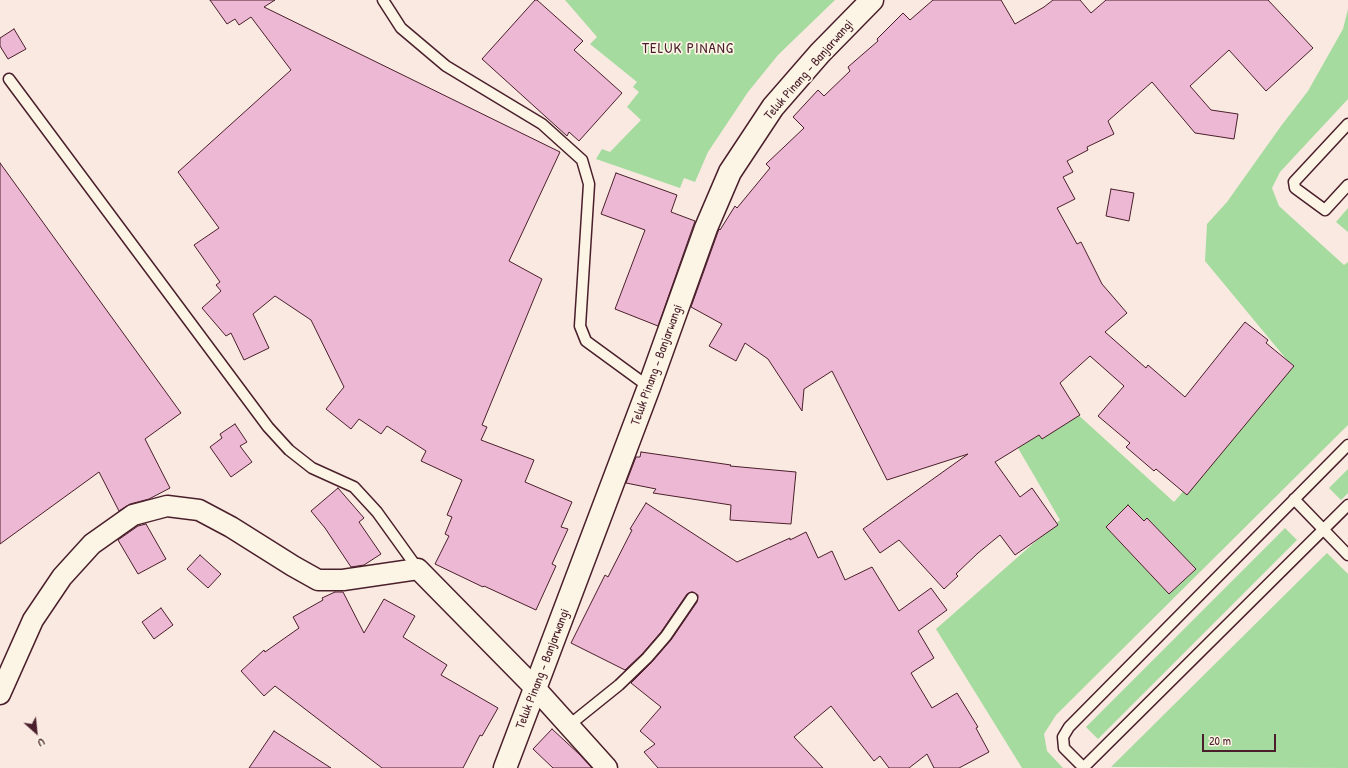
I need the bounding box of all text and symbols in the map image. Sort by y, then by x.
street label: Teluk Pinang - Banjarwangi [761,17,857,123]
district label: TELUK PINANG [642,40,734,58]
street label: Teluk Pinang - Banjarwangi [628,302,686,428]
street label: Teluk Pinang - Banjarwangi [513,607,573,731]
north arrow [16,712,56,752]
scale bar [1204,726,1278,752]
text: 20 m [1209,732,1231,749]
text: U [36,735,47,750]

